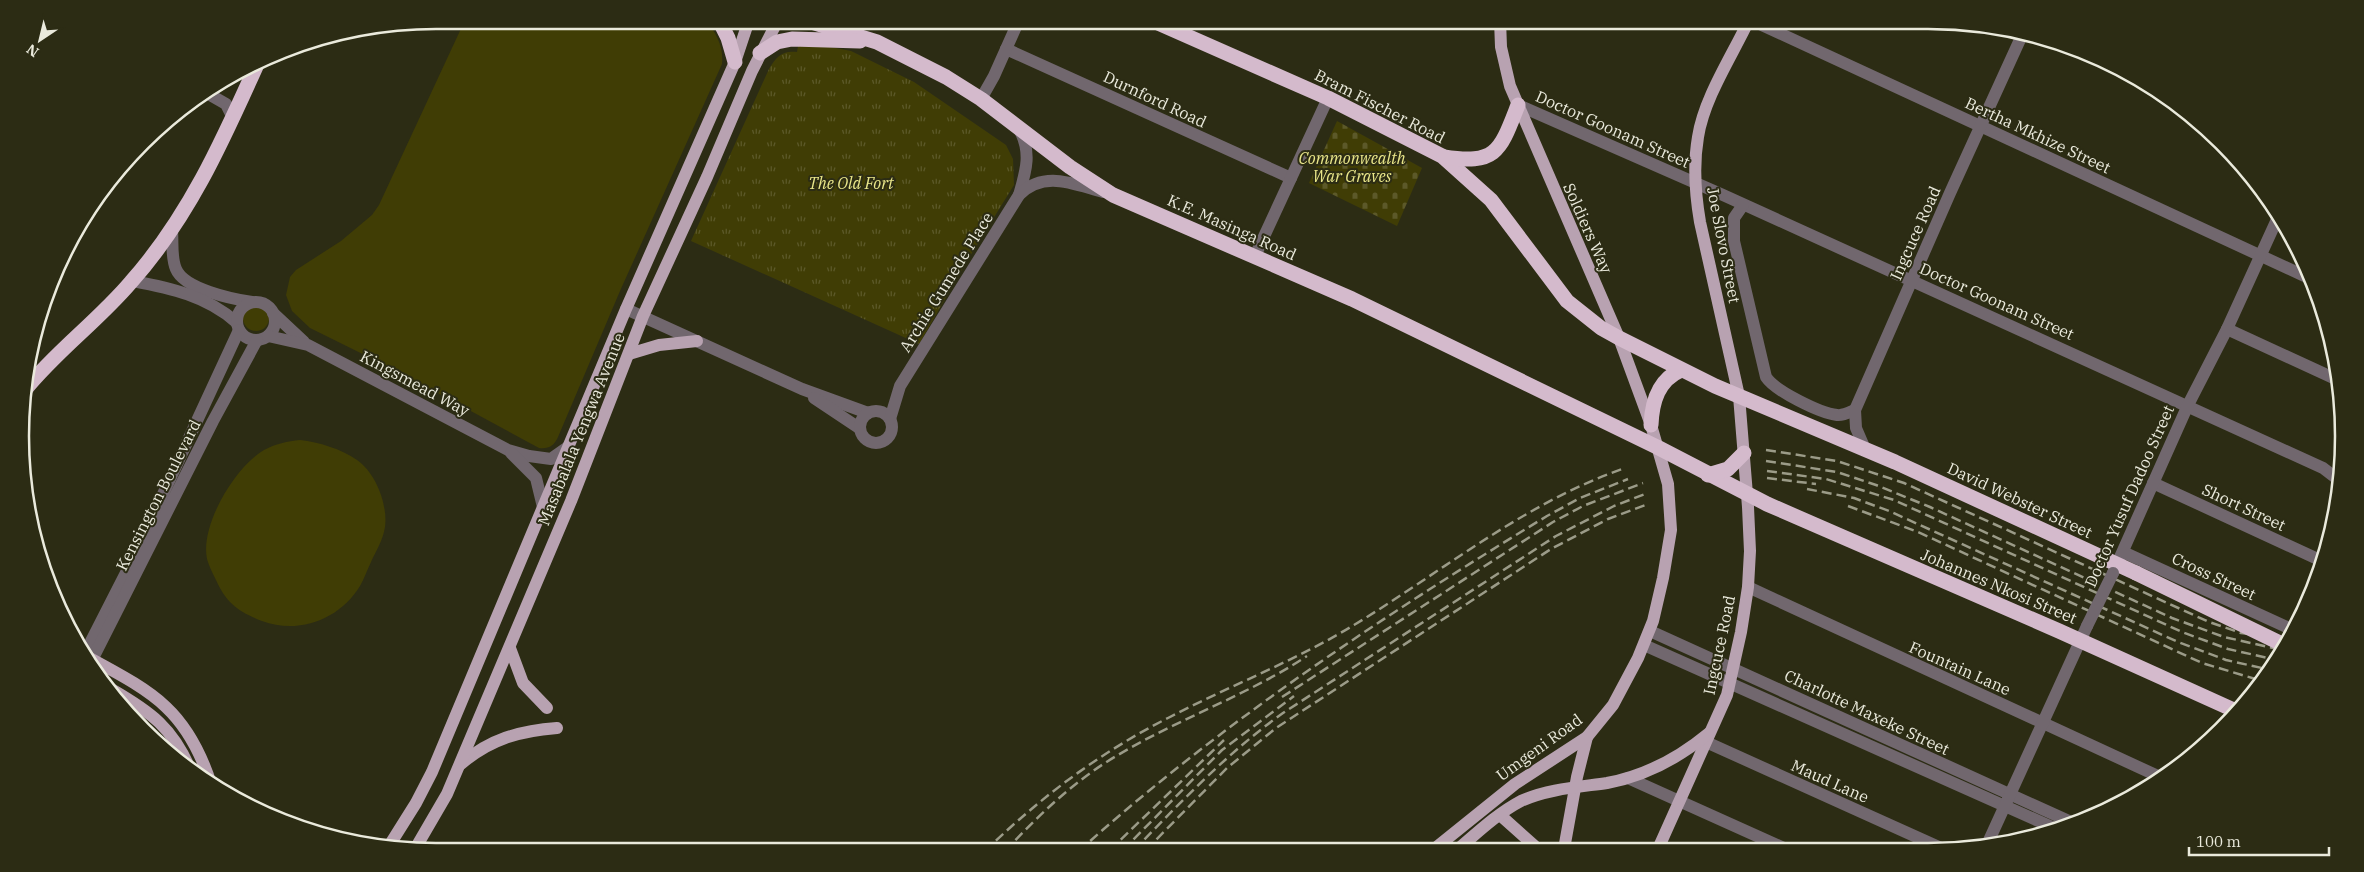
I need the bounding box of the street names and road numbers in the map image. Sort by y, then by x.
street label: Bram Fischer Road [1311,64,1449,148]
street label: Durnford Road [1100,66,1210,132]
street label: Doctor Goonam Street [1533,86,1694,172]
street label: Bertha Mkhize Street [1962,93,2114,178]
street label: Soldiers Way [1559,180,1617,277]
street label: Ingcuce Road [1885,183,1945,283]
street label: Joe Slovo Street [1703,185,1745,305]
street label: K.E. Masinga Road [1164,190,1300,265]
street label: Archie Gumede Place [895,208,997,356]
street label: Doctor Goonam Street [1917,258,2078,344]
street label: Masabalala Yengwa Avenue [533,330,629,528]
street label: Kingsmead Way [357,346,473,420]
street label: Doctor Yusuf Dadoo Street [2080,402,2178,590]
street label: Kensington Boulevard [111,416,205,574]
street label: David Webster Street [1944,458,2096,542]
street label: Short Street [2199,479,2289,535]
street label: Johannes Nkosi Street [1918,544,2080,628]
street label: Cross Street [2169,548,2260,604]
street label: Ingcuce Road [1699,593,1739,697]
street label: Fountain Lane [1906,637,2014,699]
street label: Charlotte Maxeke Street [1781,665,1953,759]
street label: Umgeni Road [1492,709,1586,785]
street label: Maud Lane [1788,755,1872,807]

